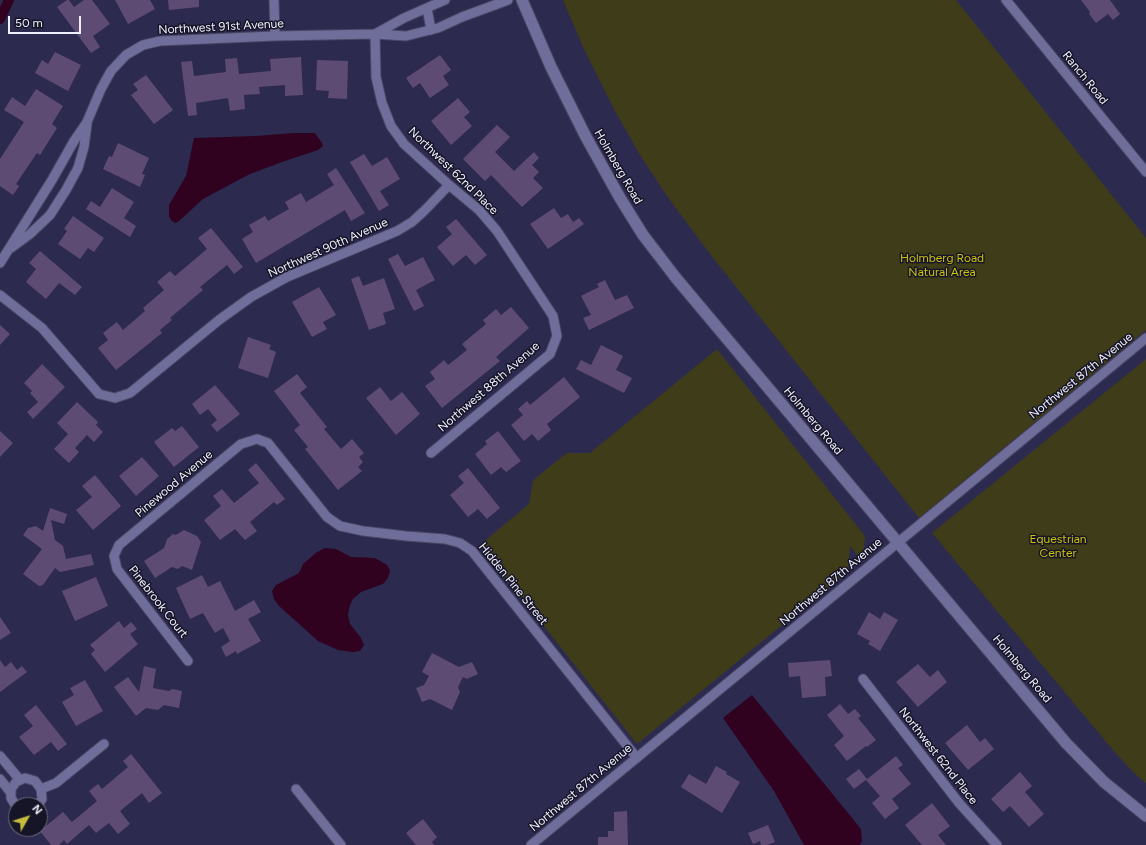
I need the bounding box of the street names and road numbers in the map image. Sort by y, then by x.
street label: Northwest 91st Avenue [158,17,284,37]
street label: Ranch Road [1059,49,1111,107]
street label: Northwest 62nd Place [405,124,501,218]
street label: Holmberg Road [591,127,645,207]
street label: Northwest 90th Avenue [266,215,390,281]
street label: Northwest 87th Avenue [1026,330,1136,422]
street label: Northwest 88th Avenue [435,339,543,435]
street label: Holmberg Road [780,384,846,458]
street label: Pinewood Avenue [132,447,216,521]
street label: Northwest 87th Avenue [777,535,885,629]
street label: Hidden Pine Street [475,540,551,628]
street label: Pinebrook Court [125,563,191,641]
street label: Holmberg Road [989,632,1055,706]
street label: Northwest 62nd Place [896,705,980,807]
street label: Northwest 87th Avenue [527,741,635,835]

